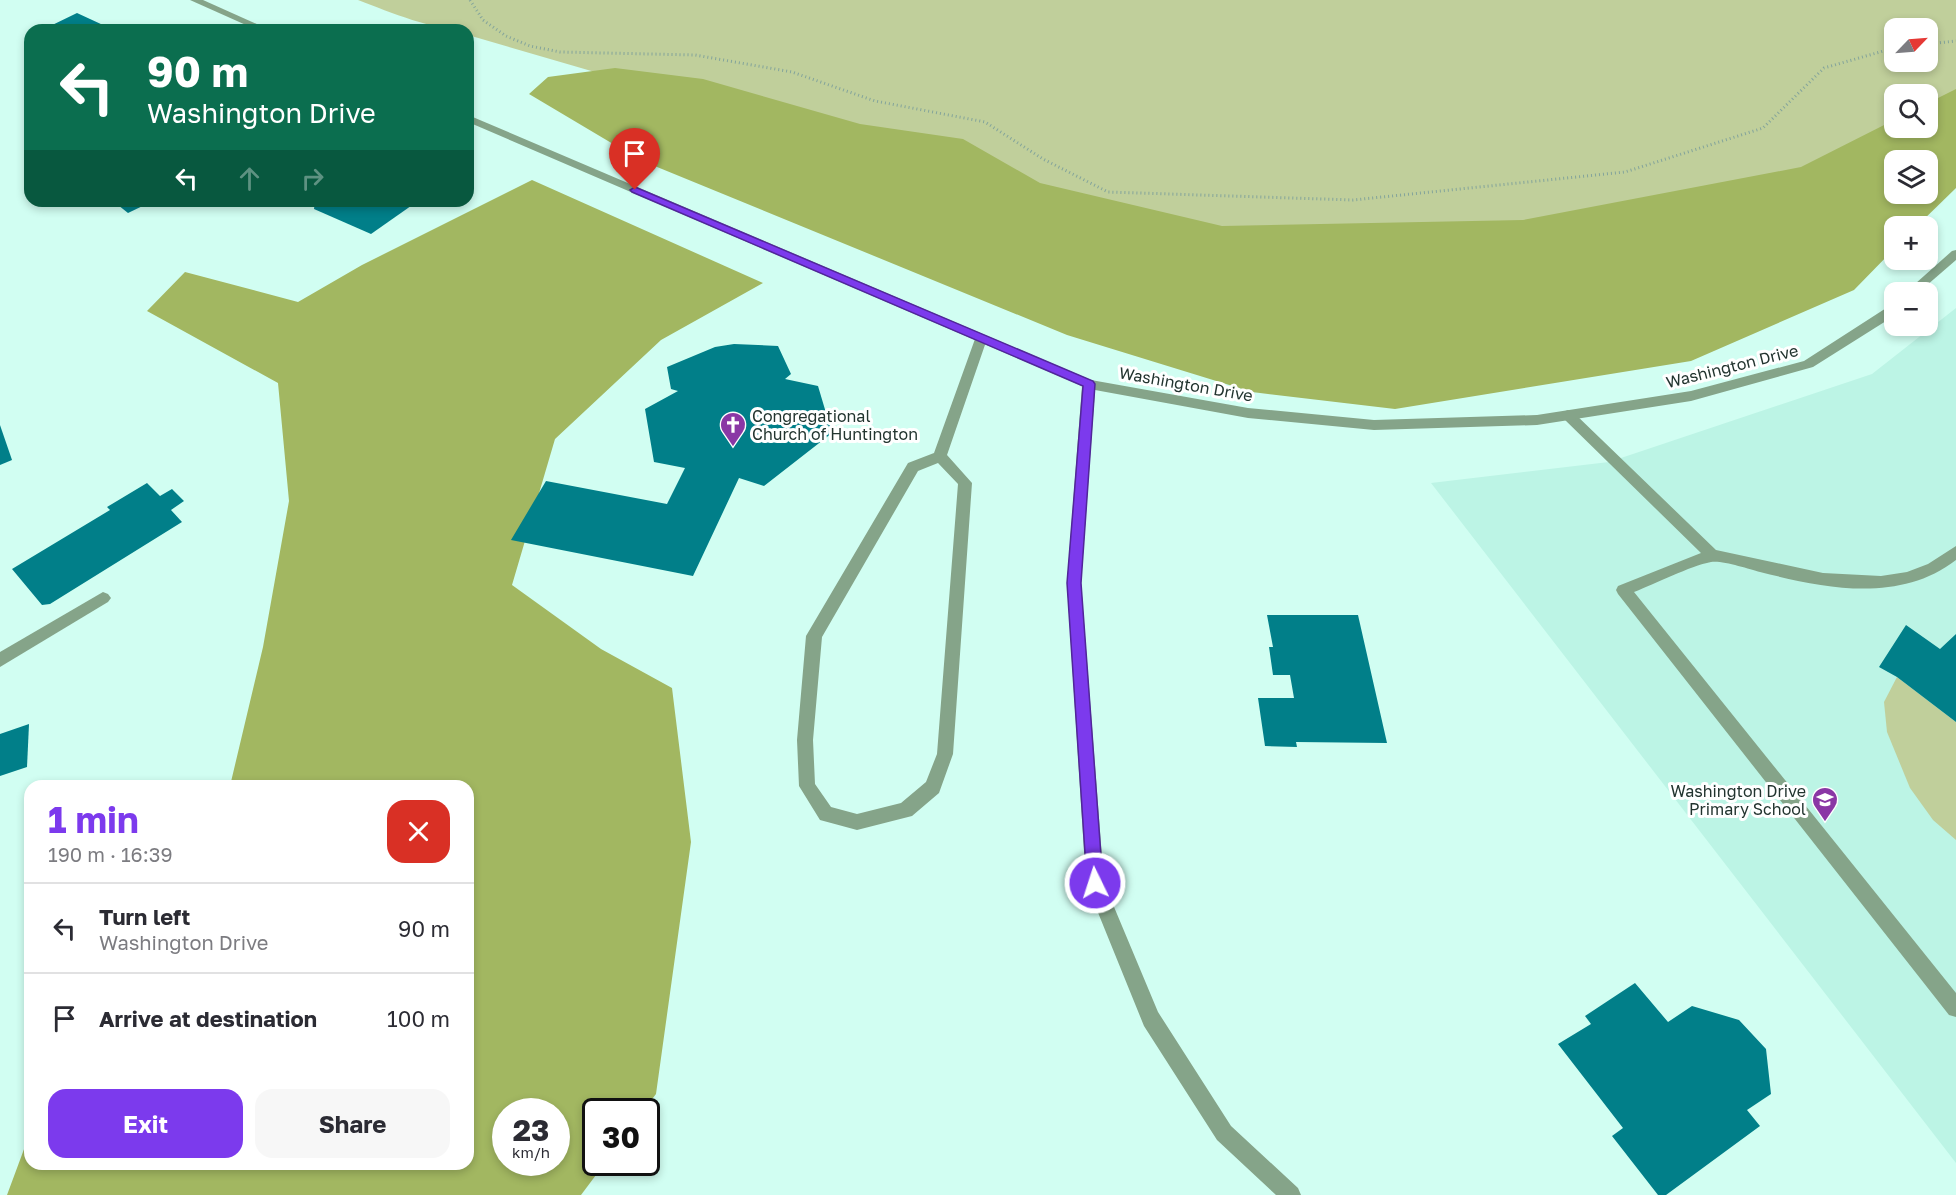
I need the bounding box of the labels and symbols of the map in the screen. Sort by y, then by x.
north arrow [1884,18,1938,72]
pin [609,128,660,190]
street label: Washington Drive [1664,340,1800,392]
street label: Washington Drive [1118,362,1254,406]
place label: Congregational Church of Huntington [752,406,918,444]
church icon: Congregational Church of Huntington [718,410,748,448]
place label: Washington Drive Primary School [1670,781,1806,819]
school or university icon: Washington Drive Primary School [1810,785,1840,823]
position arrow [1063,851,1127,915]
speed limit sign: 30 [582,1098,660,1176]

